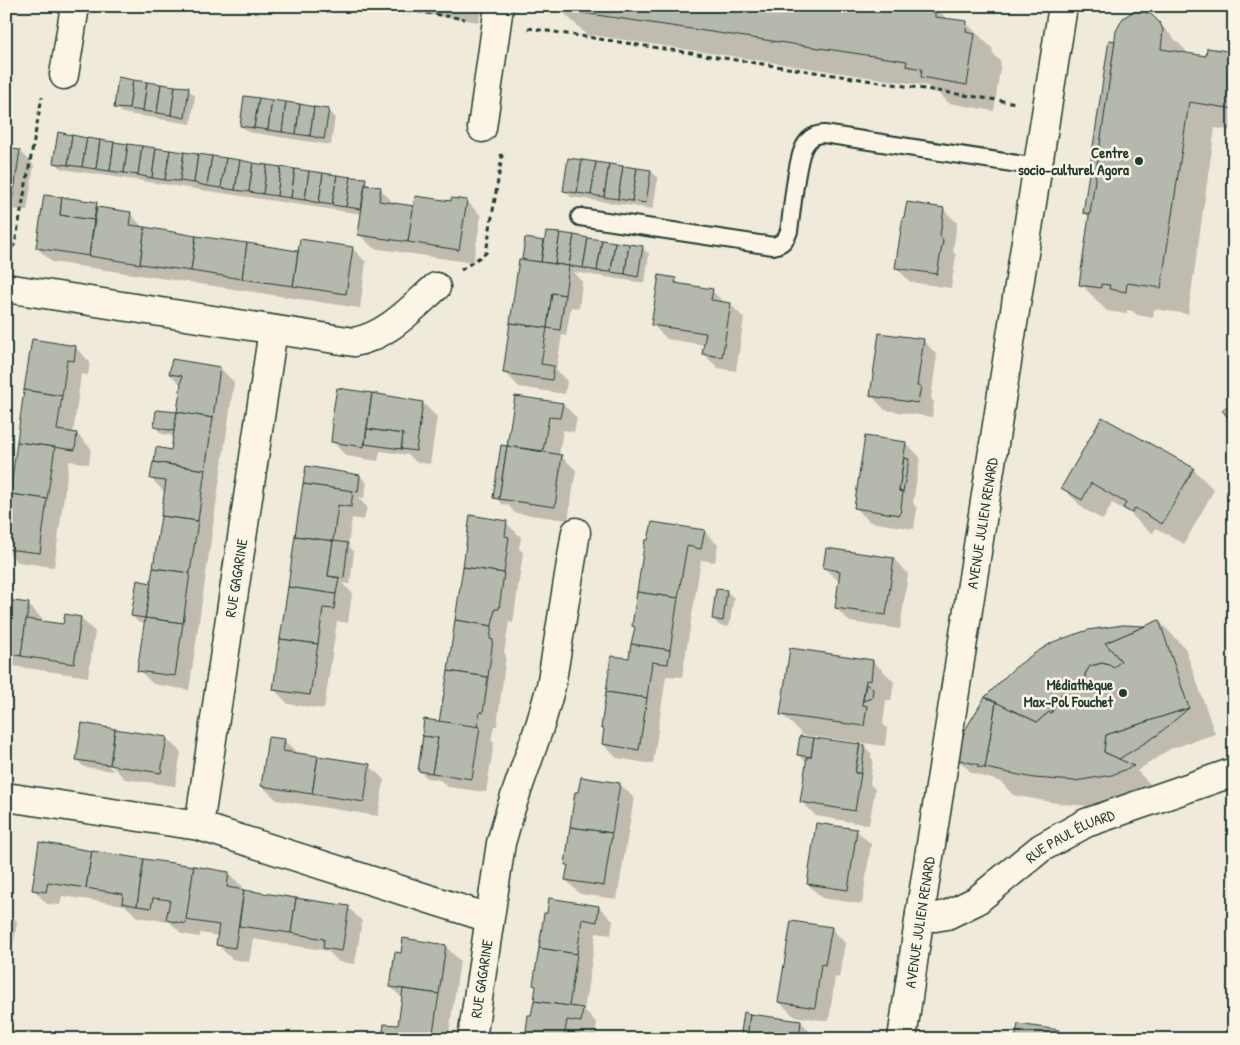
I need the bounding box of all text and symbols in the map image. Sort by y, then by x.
place label: Centre socio-culturel Agora [1018,142,1129,181]
marker: Centre socio-culturel Agora [1133,155,1145,167]
street label: AVENUE JULIEN RENARD [961,455,1002,590]
street label: RUE GAGARINE [219,537,253,619]
place label: Médiathèque Max-Pol Fouchet [1024,674,1114,712]
marker: Médiathèque Max-Pol Fouchet [1117,687,1129,699]
street label: RUE PAUL ÉLUARD [1020,803,1118,867]
street label: AVENUE JULIEN RENARD [899,854,940,989]
street label: RUE GAGARINE [465,938,497,1019]

